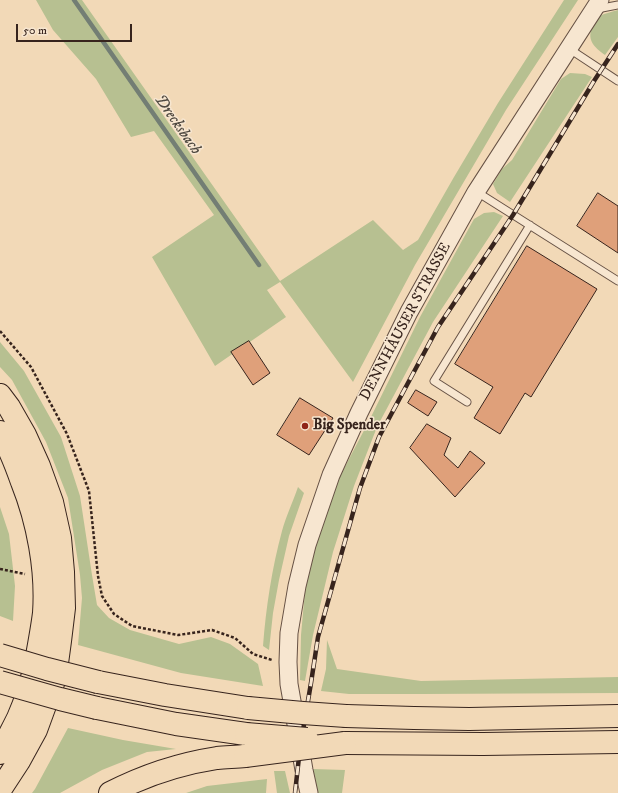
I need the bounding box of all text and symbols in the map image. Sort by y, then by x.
scale bar [18,16,134,42]
text: 50 m [23,23,47,38]
water label: Drecksbach [149,91,205,159]
street label: DENNHÄUSER STRASSE [357,240,455,404]
place label: Big Spender [313,417,385,435]
marker: Big Spender [300,421,310,431]

